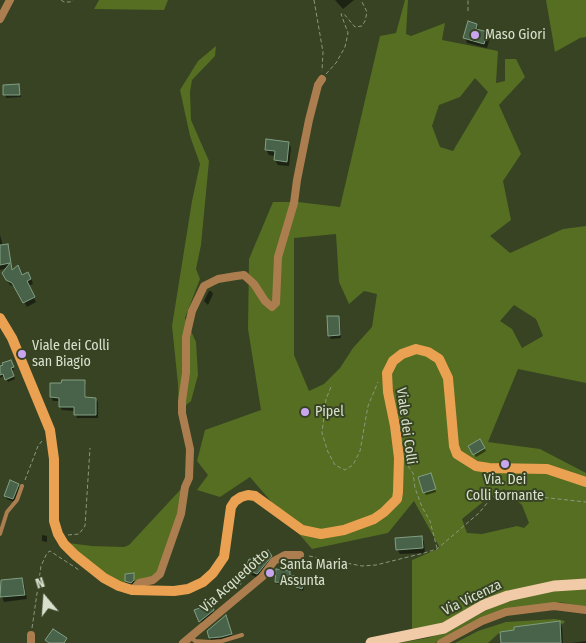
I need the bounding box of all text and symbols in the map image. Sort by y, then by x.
place label: Maso Giori [485,27,546,43]
marker: Maso Giori [469,29,481,41]
place label: Viale dei Colli san Biagio [32,338,110,371]
marker: Viale dei Colli san Biagio [16,348,28,360]
street label: Viale dei Colli [392,386,420,466]
place label: Pipel [315,404,344,420]
marker: Pipel [299,406,311,418]
marker: Via. Dei Colli tornante [499,458,511,470]
place label: Via. Dei Colli tornante [466,472,544,504]
street label: Via Acquedotto [197,546,273,616]
place label: Santa Maria Assunta [280,557,348,590]
marker: Santa Maria Assunta [264,567,276,579]
north arrow [20,573,70,623]
text: N [34,574,47,593]
street label: Via Vicenza [440,576,504,620]

